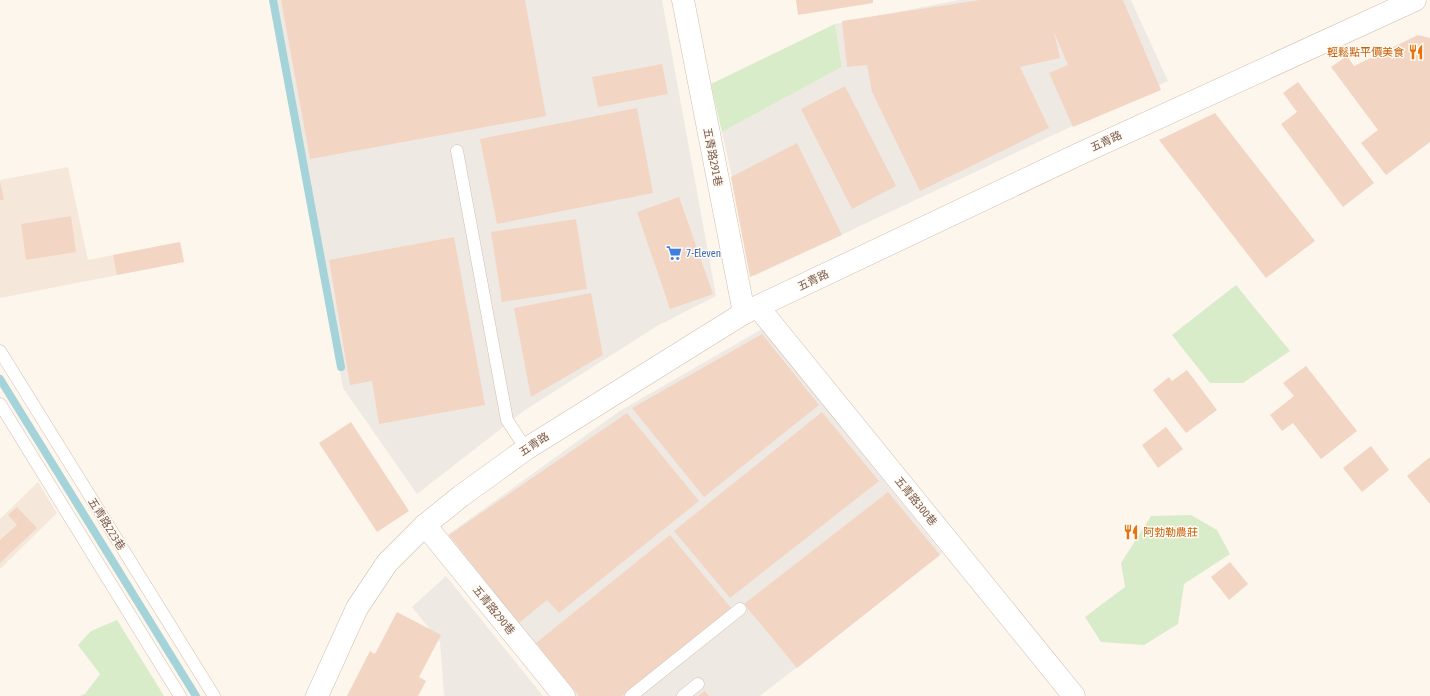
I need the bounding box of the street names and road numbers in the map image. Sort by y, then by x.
street label: 五青路291巷 [701,127,725,187]
street label: 五青路 [1089,129,1123,153]
street label: 五青路 [796,267,830,293]
street label: 五青路 [517,430,551,458]
street label: 五青路300巷 [893,474,939,528]
street label: 五青路223巷 [86,496,128,552]
street label: 五青路290巷 [471,583,517,637]

